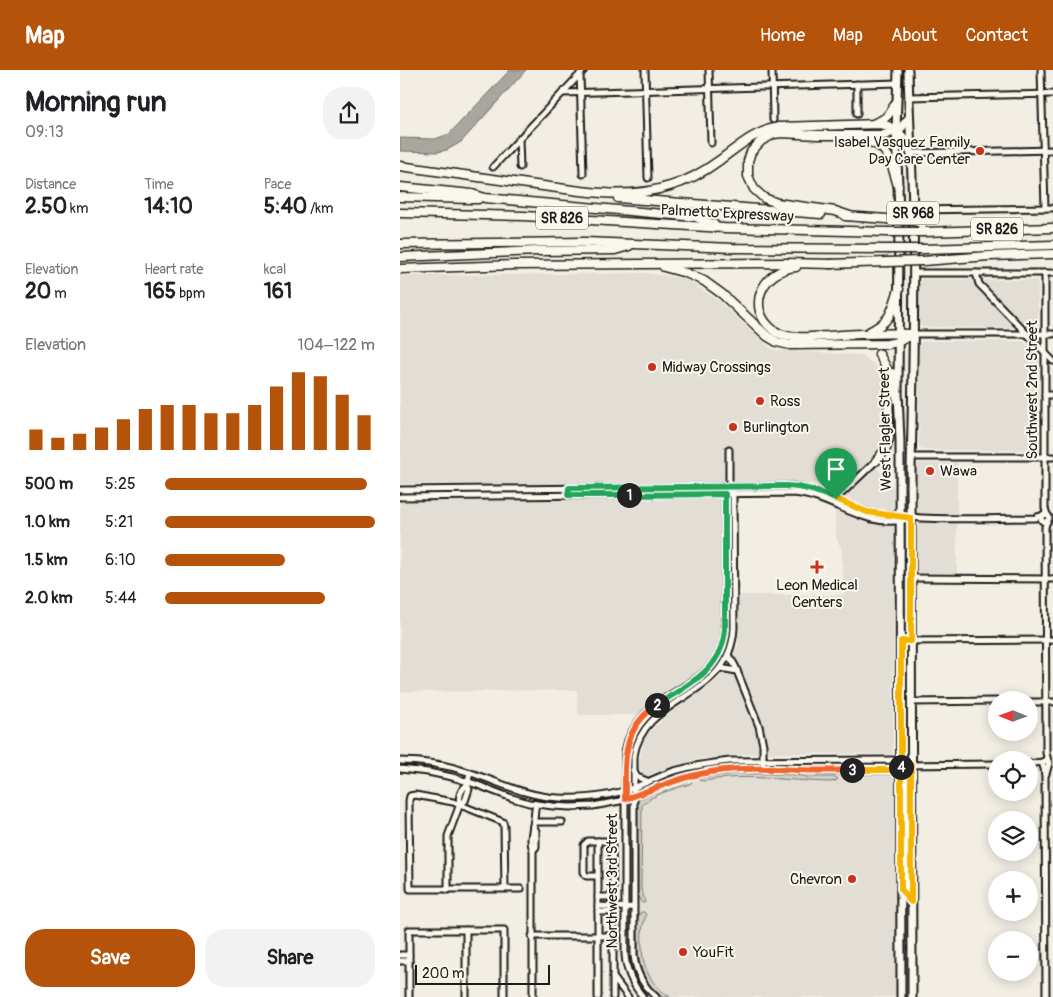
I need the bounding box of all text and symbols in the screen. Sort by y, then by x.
text: Map [25,21,65,50]
text: Home [760,24,805,47]
text: Map [833,24,863,47]
text: About [891,24,937,47]
text: Contact [965,24,1028,47]
text: Morning run [25,85,167,120]
button: share [323,87,375,139]
text: 09:13 [25,122,64,142]
place label: Isabel Vasquez Family Day Care Center [834,133,971,169]
marker: Isabel Vasquez Family Day Care Center [974,145,986,157]
text: Distance [25,176,76,193]
text: Time [144,176,174,193]
text: Pace [264,176,291,193]
text: 2.50 [25,193,67,220]
text: 14:10 [144,193,193,220]
text: 5:40 [264,193,307,220]
text: km [67,200,88,217]
text: /km [307,200,334,217]
street label: Palmetto Expressway [660,201,795,227]
road number: SR 968 [887,202,939,224]
road number: SR 826 [536,206,588,230]
road number: SR 826 [971,218,1023,240]
text: Elevation [25,261,78,278]
text: Heart rate [144,261,203,278]
text: kcal [264,261,286,278]
text: 20 [25,278,51,305]
text: 165 [144,278,176,305]
text: 161 [264,278,292,305]
text: m [51,285,67,302]
text: bpm [176,285,205,302]
street label: Southwest 2nd Street [1023,319,1042,460]
text: Elevation [25,335,86,355]
text: 104–122 m [297,335,375,355]
place label: Midway Crossings [662,358,771,377]
marker: Midway Crossings [646,361,658,373]
street label: West Flagler Street [875,366,896,491]
place label: Ross [770,392,800,411]
marker: Ross [754,395,766,407]
place label: Burlington [743,418,809,437]
marker: Burlington [727,421,739,433]
pin [815,448,857,499]
icon: arrive [822,455,850,483]
place label: Wawa [940,462,977,481]
marker: Wawa [924,465,936,477]
text: 500 m [25,474,73,494]
text: 5:25 [105,474,136,494]
pin: 1 [616,482,642,508]
text: 1 [627,487,632,504]
text: 1.0 km [25,512,70,532]
text: 5:21 [105,512,133,532]
text: 1.5 km [25,550,68,570]
text: 6:10 [105,550,136,570]
marker: Leon Medical Centers [810,560,824,574]
place label: Leon Medical Centers [776,576,858,612]
text: 2.0 km [25,588,73,608]
text: 5:44 [105,588,137,608]
north arrow [988,691,1038,741]
map controls [988,691,1038,981]
pin: 2 [644,692,670,718]
text: 2 [654,697,661,714]
button: locate [988,751,1038,801]
pin: 4 [888,754,914,780]
pin: 3 [840,758,864,782]
text: 4 [897,759,906,776]
text: 3 [849,762,856,779]
button: layers [988,811,1038,861]
street label: Northwest 3rd Street [603,813,622,948]
place label: Chevron [790,870,842,889]
button: + [988,871,1038,921]
marker: Chevron [846,873,858,885]
button: Save [25,929,195,987]
button: Share [205,929,375,987]
button: − [988,931,1038,981]
place label: YouFit [692,943,735,962]
marker: YouFit [677,946,689,958]
scale bar [415,962,550,985]
text: 200 m [422,965,464,982]

